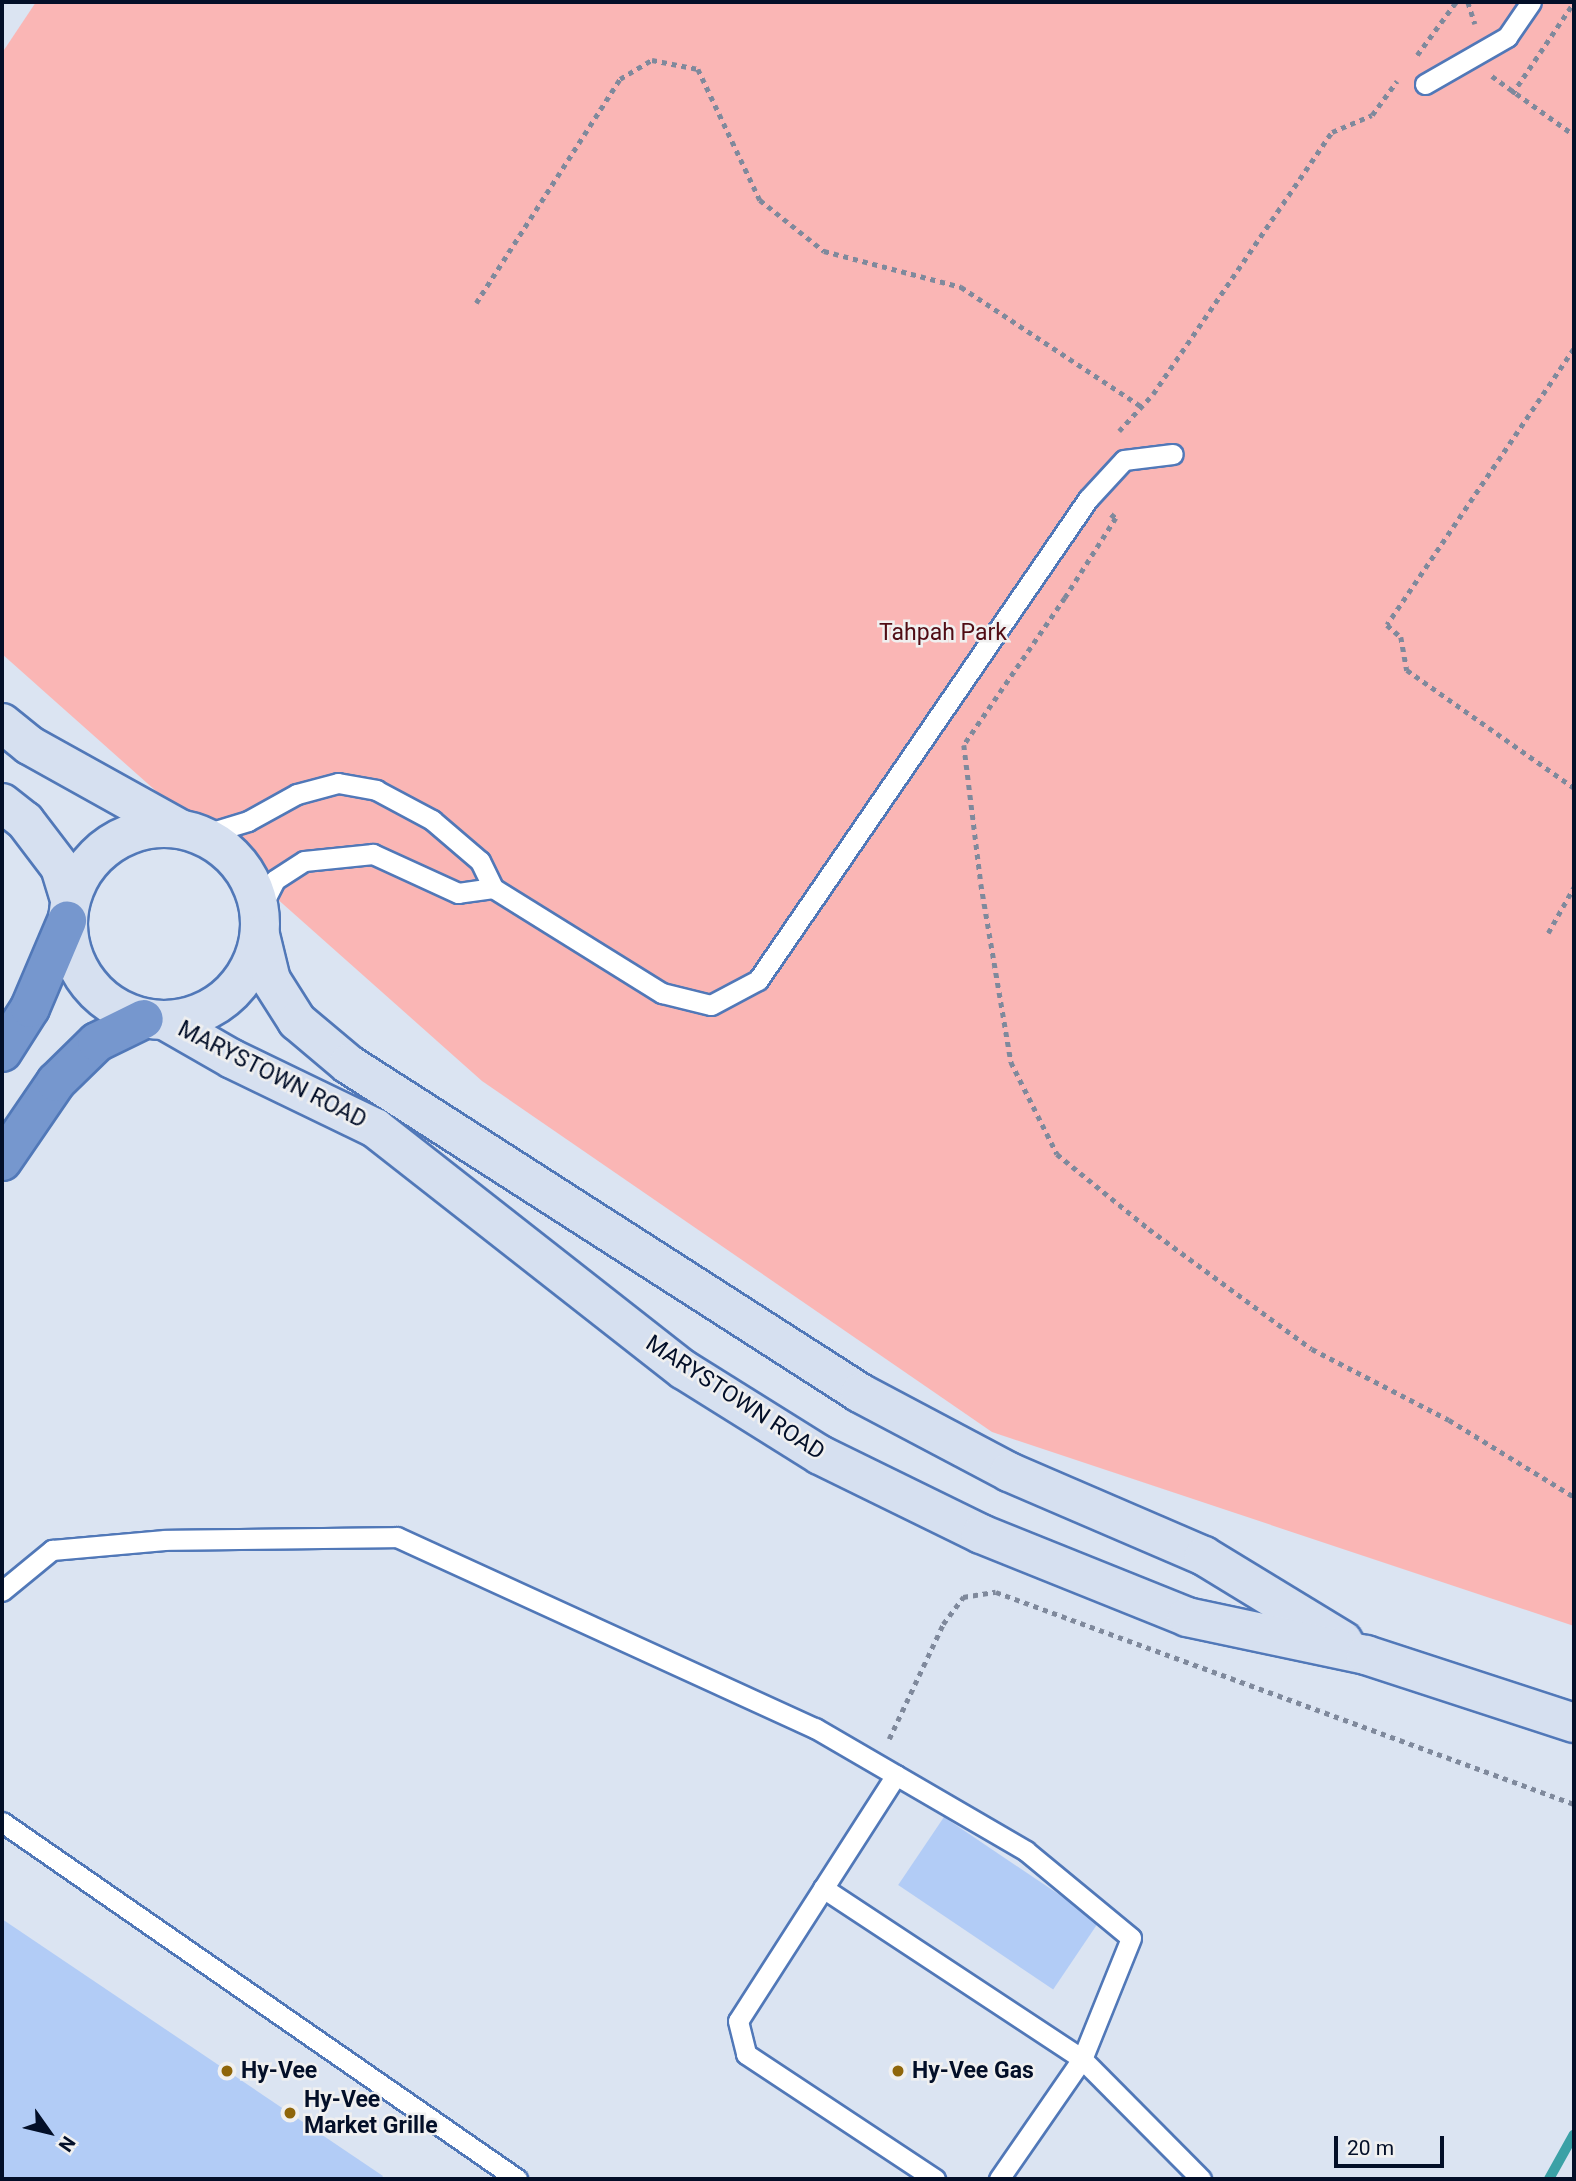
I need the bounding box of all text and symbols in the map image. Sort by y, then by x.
park label: Tahpah Park [879,619,1007,647]
street label: MARYSTOWN ROAD [173,1016,371,1134]
street label: MARYSTOWN ROAD [640,1330,830,1466]
place label: Hy-Vee [241,2057,317,2085]
place label: Hy-Vee Gas [912,2057,1034,2085]
marker: Hy-Vee [219,2063,235,2079]
marker: Hy-Vee Gas [890,2063,906,2079]
place label: Hy-Vee Market Grille [304,2086,438,2140]
north arrow [14,2097,84,2167]
marker: Hy-Vee Market Grille [282,2105,298,2121]
scale bar [1338,2122,1448,2166]
text: N [54,2132,80,2156]
text: 20 m [1347,2136,1394,2160]

